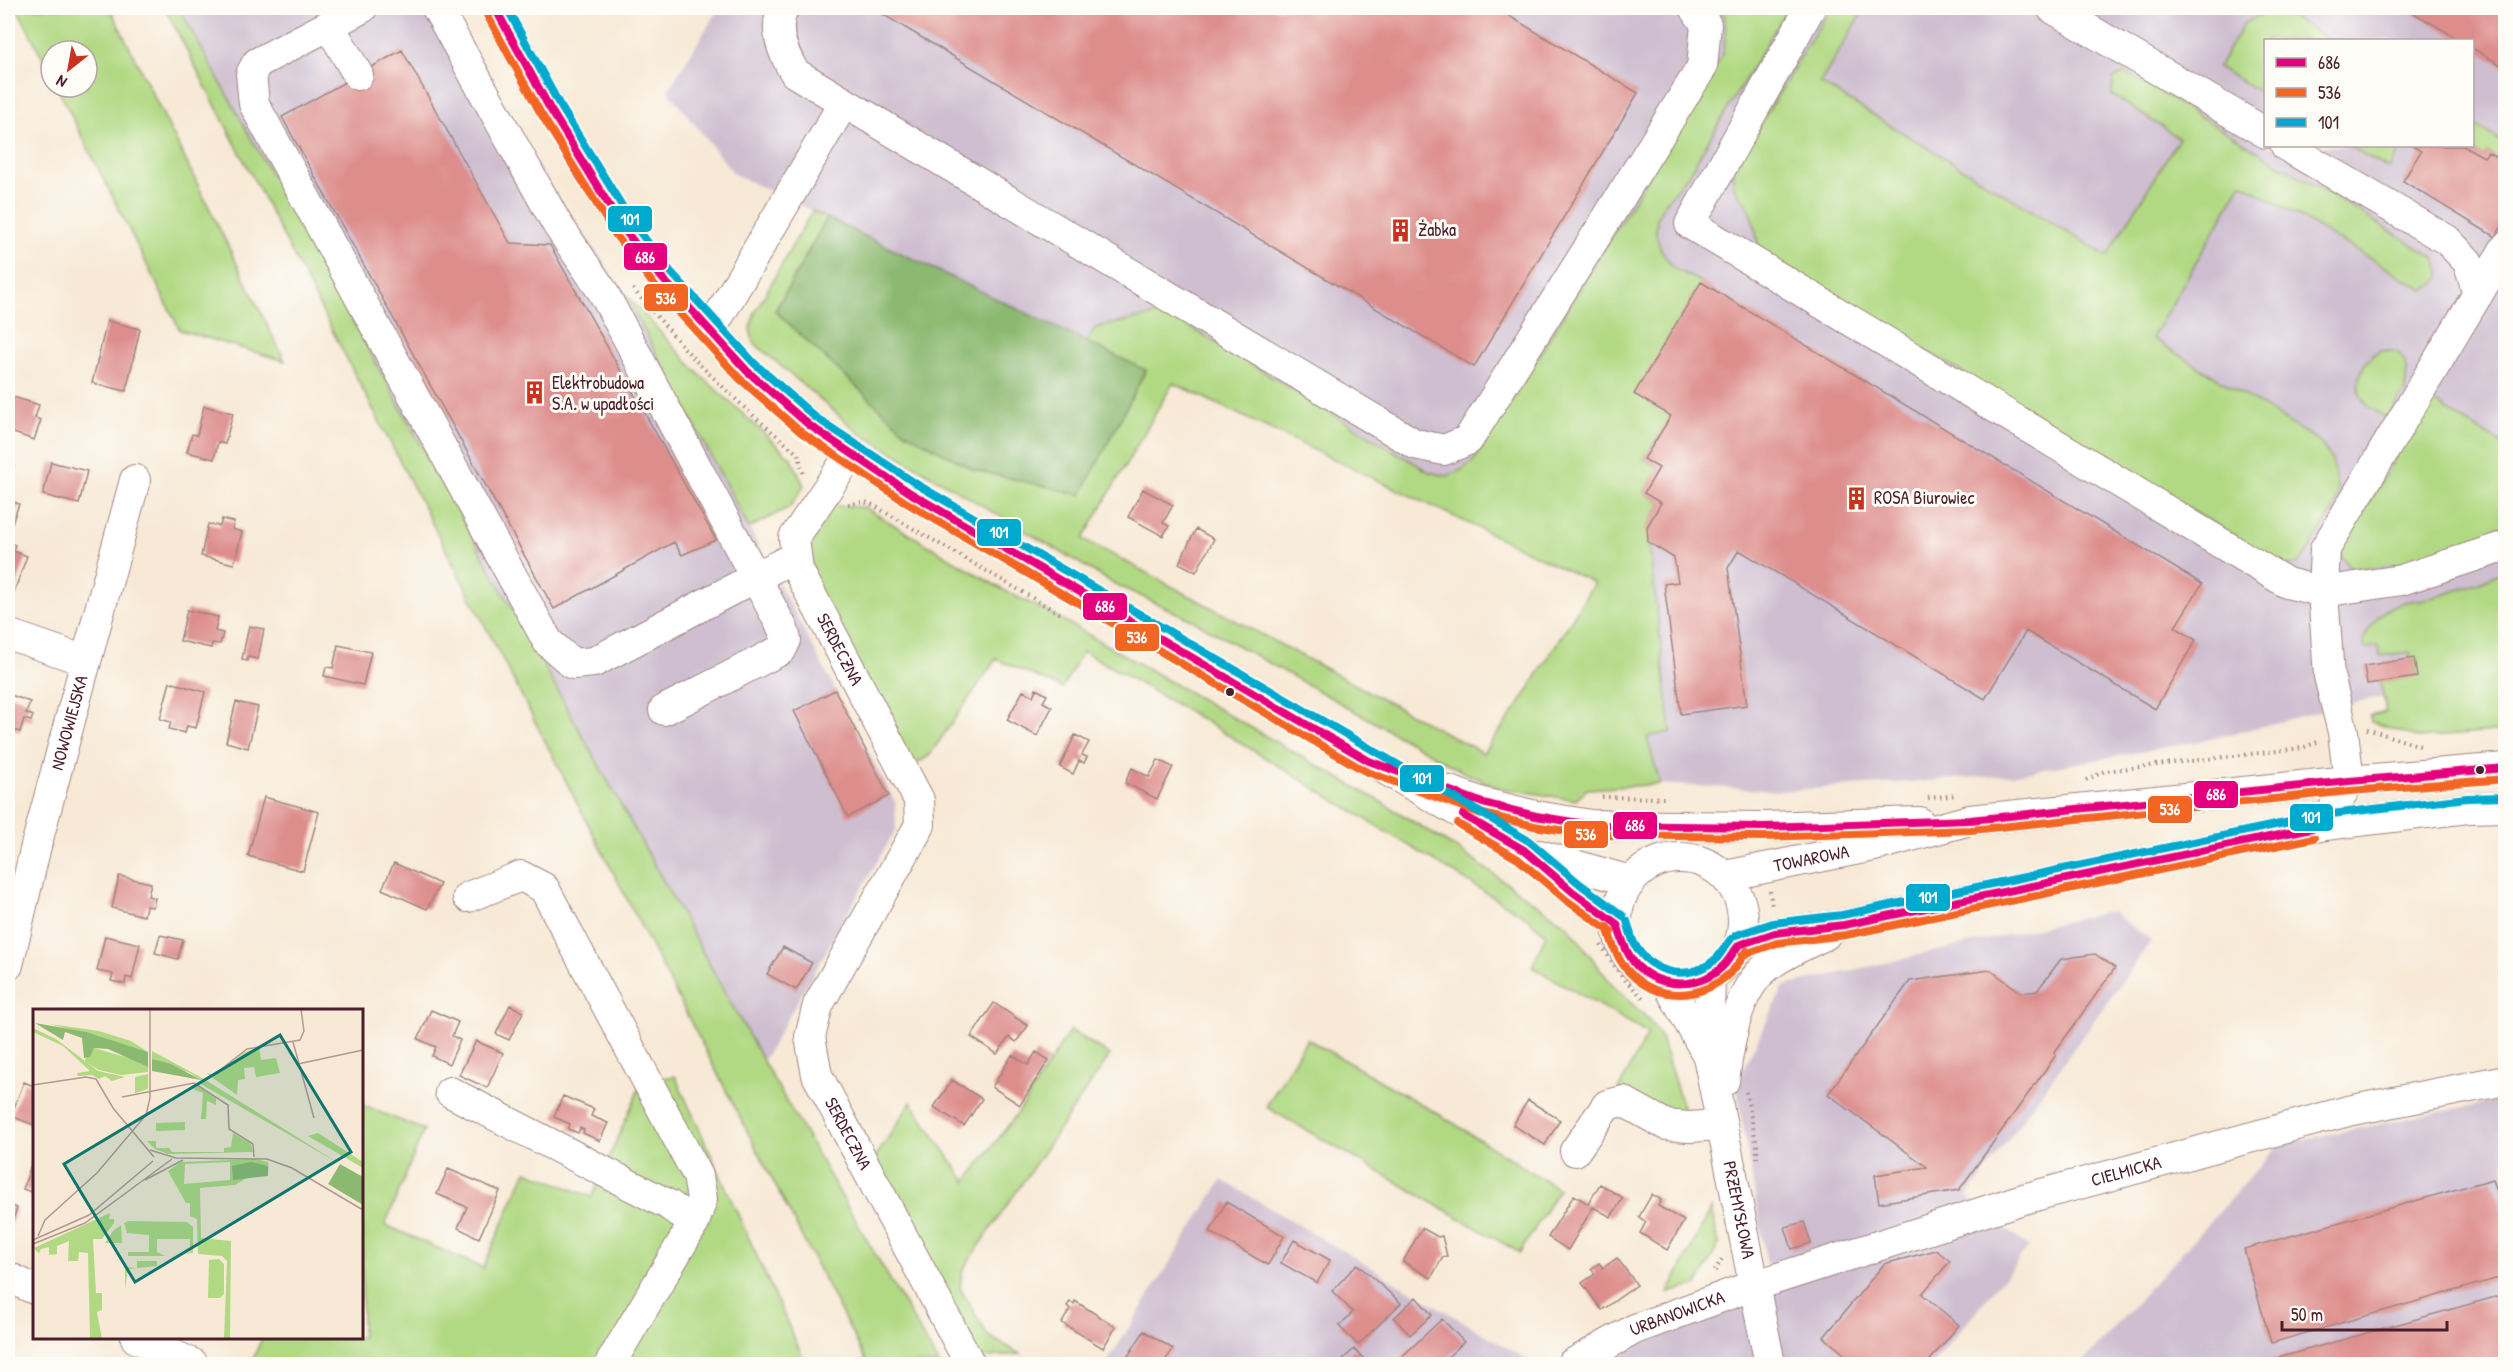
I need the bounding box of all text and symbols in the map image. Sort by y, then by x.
north arrow [39,39,99,99]
legend [2264,39,2474,147]
text: 686 [2318,50,2340,75]
text: N [52,70,71,93]
text: 536 [2318,80,2341,105]
text: 101 [2318,110,2339,135]
line badge: 101 [607,205,653,233]
text: 101 [621,208,640,230]
building icon: Żabka [1387,217,1413,243]
place label: Żabka [1418,217,1456,242]
line badge: 686 [623,242,668,271]
text: 686 [635,246,655,268]
line badge: 536 [643,283,689,312]
text: 536 [656,287,677,309]
place label: Elektrobudowa S.A. w upadłości [552,370,654,416]
building icon: Elektrobudowa S.A. w upadłości [521,380,547,406]
building icon: ROSA Biurowiec [1843,485,1869,511]
place label: ROSA Biurowiec [1874,485,1974,510]
line badge: 101 [976,518,1022,547]
text: 101 [990,521,1009,543]
line badge: 686 [1082,592,1128,621]
text: 686 [1095,595,1115,617]
street label: SERDECZNA [811,609,870,690]
line badge: 536 [1114,623,1160,652]
text: 536 [1127,626,1148,648]
street label: NOWOWIEJSKA [44,672,94,773]
unlabelled marker [1224,686,1236,698]
line badge: 101 [1399,764,1445,793]
unlabelled marker [2474,764,2486,776]
text: 101 [1413,767,1432,789]
line badge: 686 [2193,780,2239,809]
text: 686 [2206,783,2226,805]
line badge: 536 [2147,795,2193,824]
text: 536 [2160,798,2181,820]
line badge: 101 [2289,803,2334,832]
text: 101 [2302,806,2321,828]
line badge: 686 [1612,811,1658,840]
text: 686 [1625,814,1645,836]
line badge: 536 [1563,820,1609,849]
text: 536 [1576,823,1597,845]
street label: TOWAROWA [1771,838,1851,878]
line badge: 101 [1905,883,1951,912]
text: 101 [1919,886,1938,908]
inset map [33,1009,363,1339]
street label: SERDECZNA [819,1093,878,1174]
street label: CIELMICKA [2088,1149,2164,1192]
street label: PRZEMYSŁOWA [1717,1159,1762,1261]
street label: URBANOWICKA [1626,1284,1728,1342]
scale bar [2282,1294,2447,1332]
text: 50 m [2291,1302,2323,1327]

